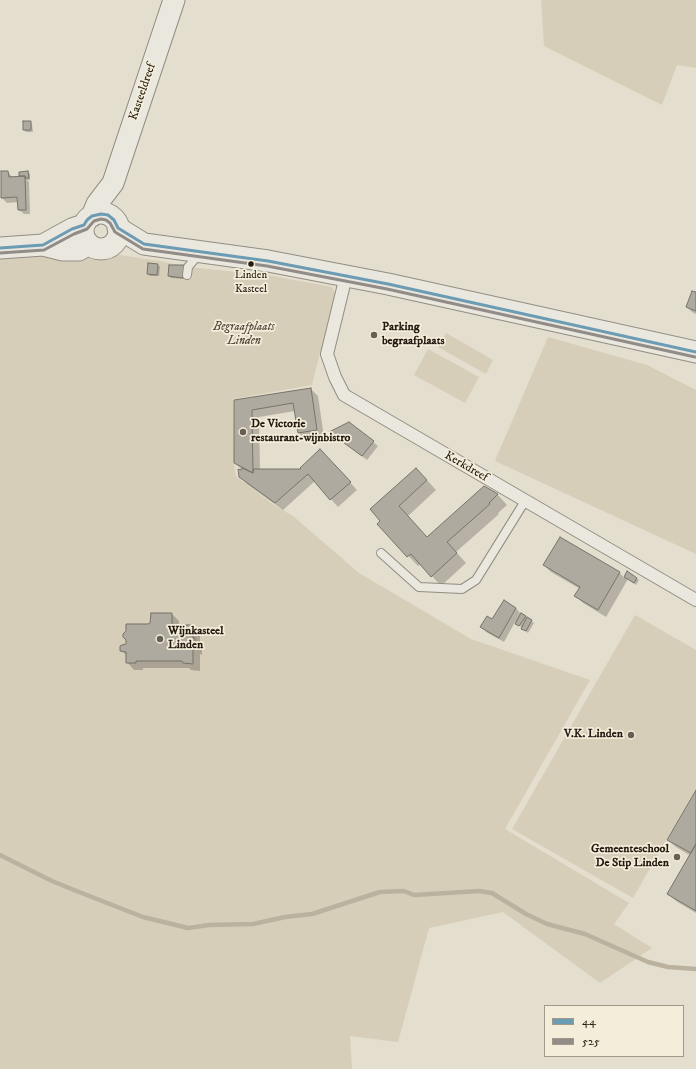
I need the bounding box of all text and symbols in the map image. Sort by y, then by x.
street label: Kasteeldreef [127,62,159,122]
marker: Linden Kasteel [246,259,256,269]
place label: Linden Kasteel [235,269,267,295]
park label: Begraafplaats Linden [213,321,275,349]
place label: Parking begraafplaats [382,321,445,349]
marker: Parking begraafplaats [369,330,379,340]
place label: De Victorie restaurant-wijnbistro [251,418,350,446]
marker: De Victorie restaurant-wijnbistro [238,427,248,437]
street label: Kerkdreef [442,449,490,485]
place label: Wijnkasteel Linden [168,625,224,653]
marker: Wijnkasteel Linden [155,634,165,644]
place label: V.K. Linden [564,728,623,742]
marker: V.K. Linden [626,730,636,740]
place label: Gemeenteschool De Stip Linden [591,843,669,871]
marker: Gemeenteschool De Stip Linden [672,852,682,862]
legend [544,1005,684,1057]
text: 44 [582,1014,596,1029]
text: 525 [582,1034,600,1049]

